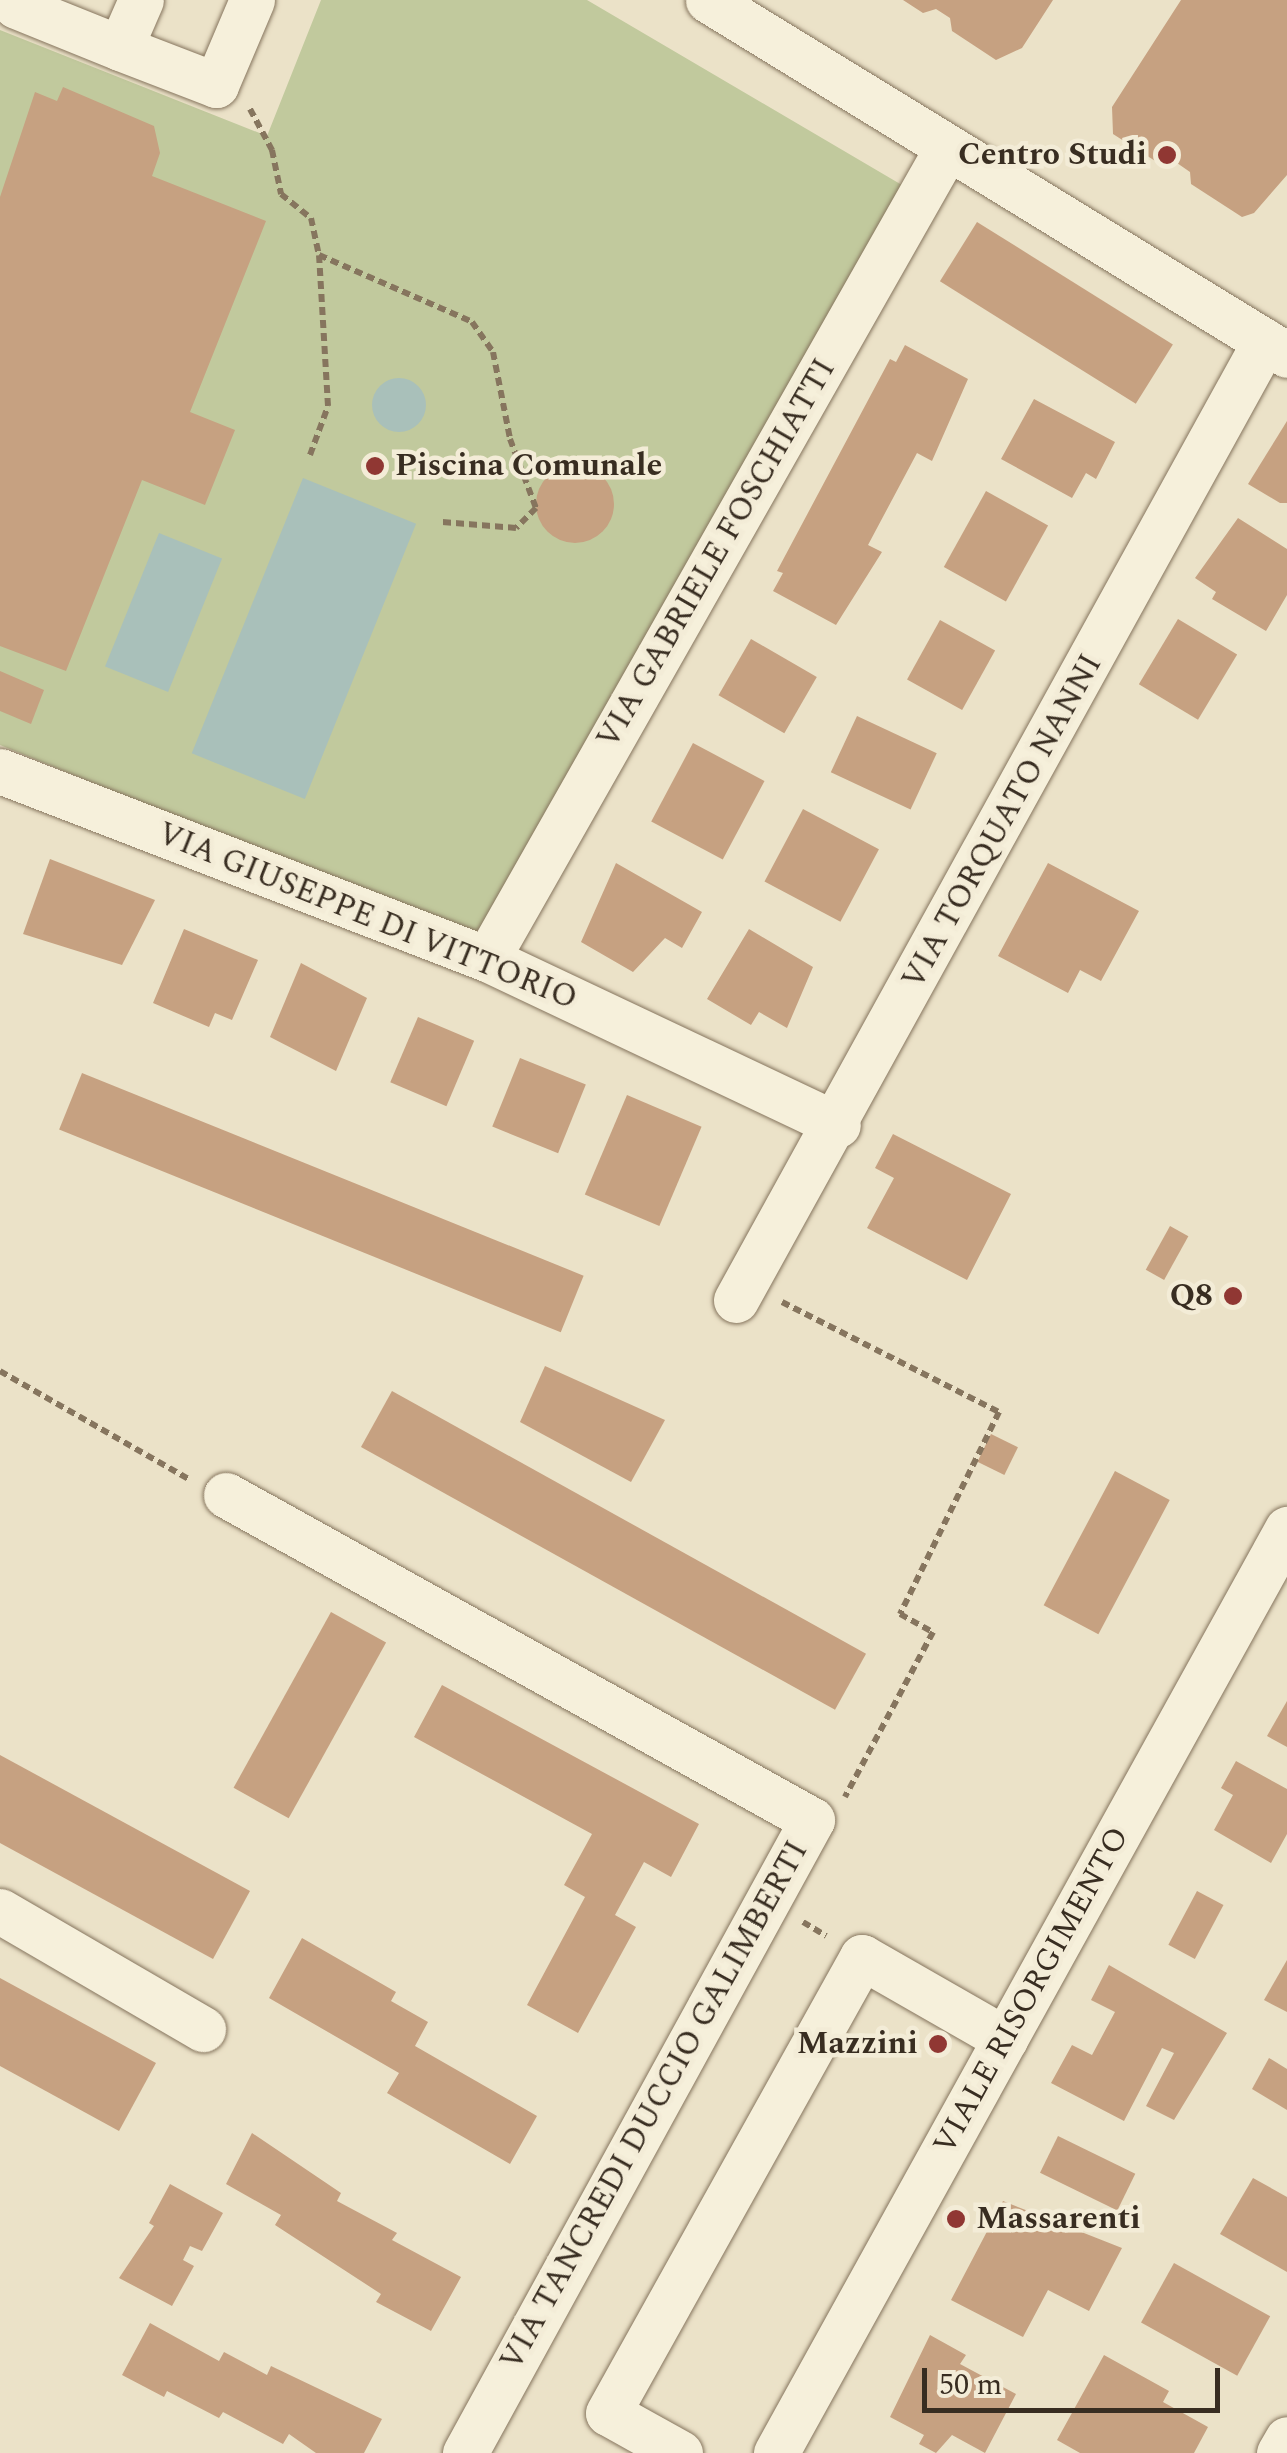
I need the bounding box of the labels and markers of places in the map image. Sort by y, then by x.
place label: Centro Studi [958,136,1147,174]
marker: Centro Studi [1156,144,1178,166]
place label: Piscina Comunale [395,447,662,485]
marker: Piscina Comunale [364,455,386,477]
place label: Q8 [1170,1277,1213,1315]
marker: Q8 [1222,1285,1244,1307]
place label: Mazzini [797,2025,918,2063]
marker: Mazzini [927,2033,949,2055]
place label: Massarenti [976,2200,1141,2238]
marker: Massarenti [945,2208,967,2230]

